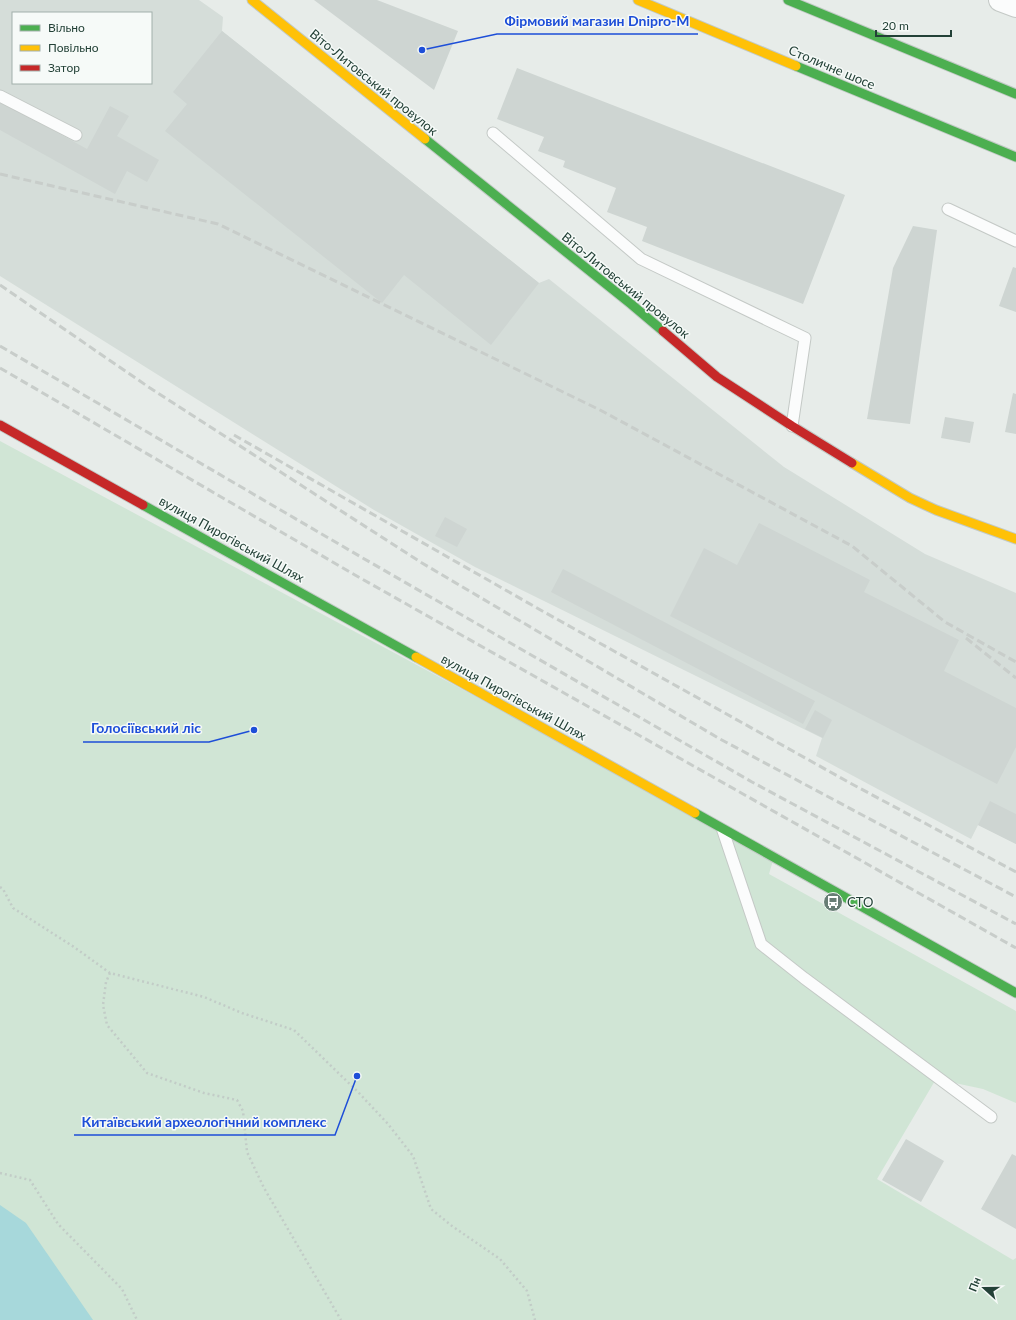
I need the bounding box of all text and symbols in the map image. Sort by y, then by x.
callout: Фірмовий магазин Dnipro-M [497,8,698,34]
legend [12,12,152,84]
text: Фірмовий магазин Dnipro-M [505,12,689,29]
scale bar [876,12,951,38]
text: 20 m [882,18,909,33]
text: Вільно [48,20,85,35]
street label: Віто-Литовський провулок [307,25,441,139]
text: Повільно [48,40,99,55]
street label: Столичне шосе [786,42,878,92]
text: Затор [48,60,80,75]
street label: Віто-Литовський провулок [559,228,693,342]
street label: вулиця Пирогівський Шлях [157,492,308,586]
street label: вулиця Пирогівський Шлях [439,650,590,744]
callout: Голосіївський ліс [83,716,209,742]
text: Голосіївський ліс [91,719,201,736]
bus stop icon: СТО [822,891,844,913]
place label: СТО [847,894,873,910]
callout: Китаївський археологічний комплекс [74,1109,335,1135]
text: Китаївський археологічний комплекс [82,1113,327,1130]
north arrow [964,1268,1004,1308]
text: Пн [966,1275,983,1293]

